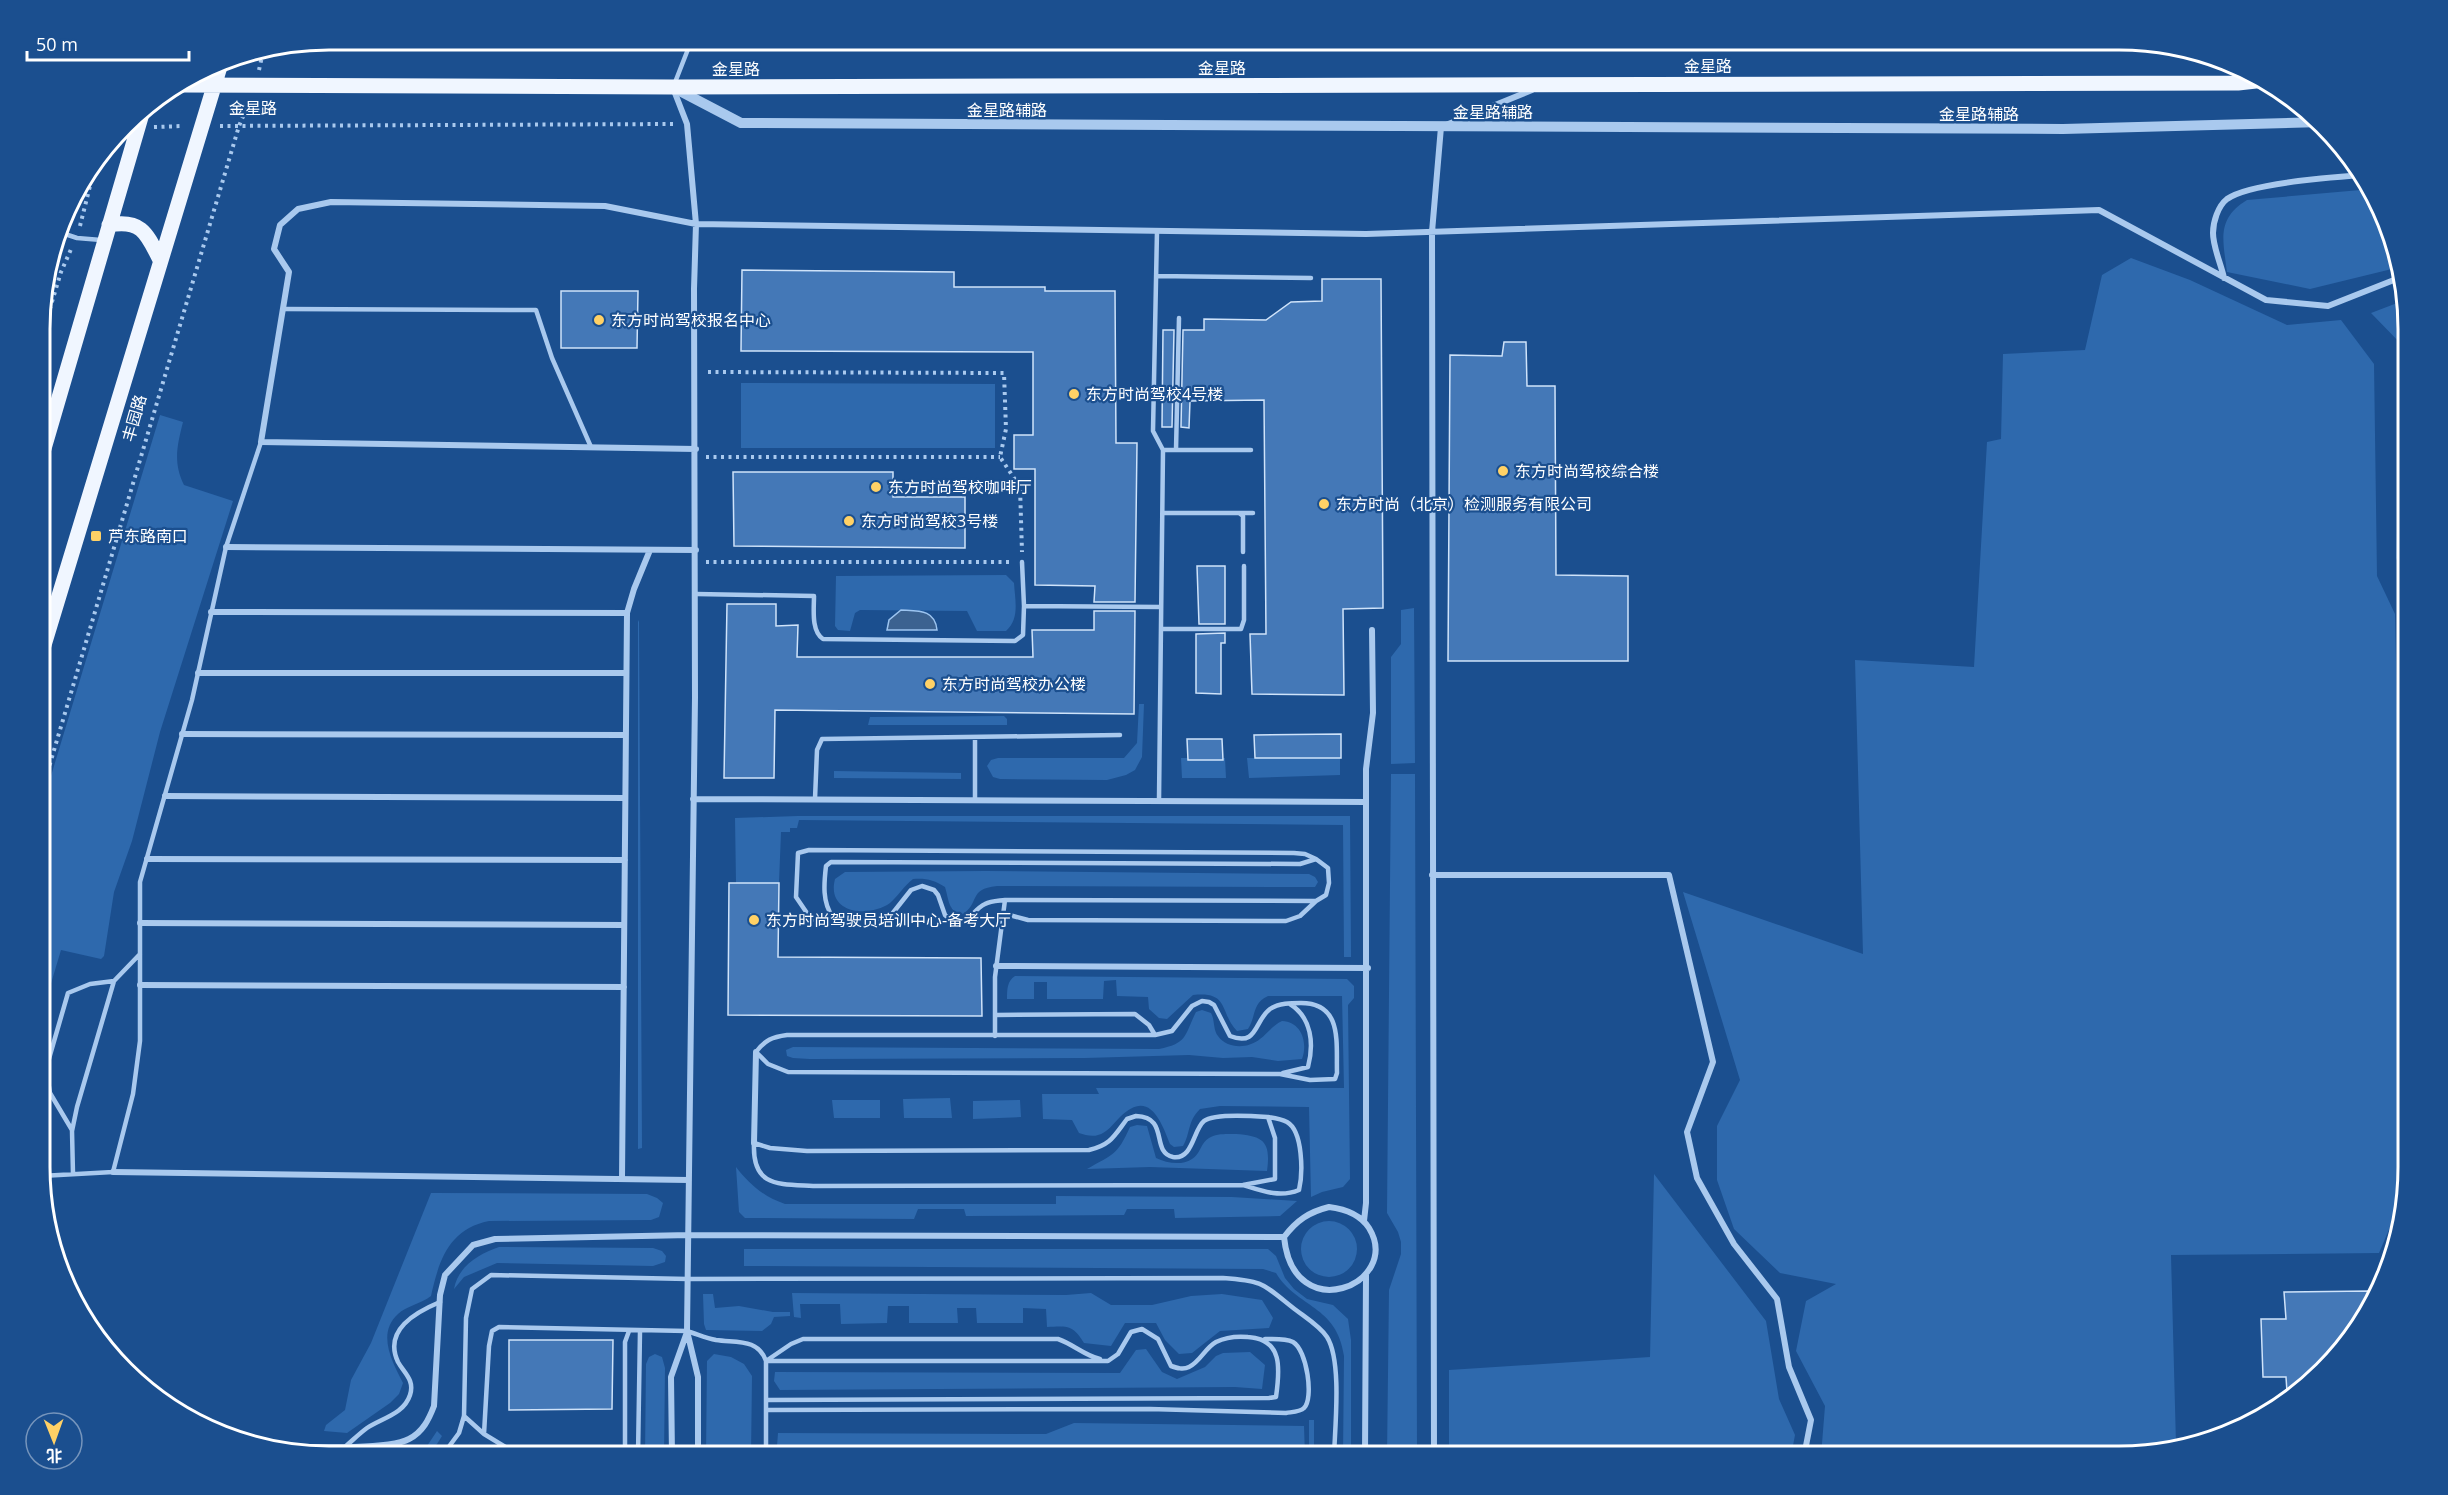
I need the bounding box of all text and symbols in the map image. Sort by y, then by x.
scale bar [27,24,189,62]
text: 50 m [36,32,78,56]
street label: 金星路 [1684,55,1732,77]
street label: 金星路 [1198,57,1246,79]
street label: 金星路 [712,58,760,80]
street label: 金星路 [229,97,277,119]
street label: 金星路辅路 [967,99,1047,121]
street label: 金星路辅路 [1453,101,1533,123]
street label: 金星路辅路 [1939,103,2019,125]
place label: 东方时尚驾校报名中心 [611,309,771,331]
marker: 东方时尚驾校报名中心 [592,313,606,327]
place label: 东方时尚驾校4号楼 [1086,383,1223,405]
marker: 东方时尚驾校4号楼 [1067,387,1081,401]
street label: 丰园路 [117,392,151,444]
place label: 东方时尚驾校综合楼 [1515,460,1659,482]
marker: 东方时尚驾校综合楼 [1496,464,1510,478]
place label: 东方时尚驾校咖啡厅 [888,476,1032,498]
marker: 东方时尚驾校咖啡厅 [869,480,883,494]
place label: 东方时尚（北京）检测服务有限公司 [1336,493,1592,515]
marker: 东方时尚（北京）检测服务有限公司 [1317,497,1331,511]
place label: 东方时尚驾校3号楼 [861,510,998,532]
marker: 东方时尚驾校3号楼 [842,514,856,528]
place label: 芦东路南口 [108,525,188,547]
marker: 芦东路南口 [89,529,103,543]
place label: 东方时尚驾校办公楼 [942,673,1086,695]
marker: 东方时尚驾校办公楼 [923,677,937,691]
place label: 东方时尚驾驶员培训中心-备考大厅 [766,909,1011,931]
marker: 东方时尚驾驶员培训中心-备考大厅 [747,913,761,927]
north arrow [24,1411,84,1471]
text: 北 [46,1445,62,1467]

